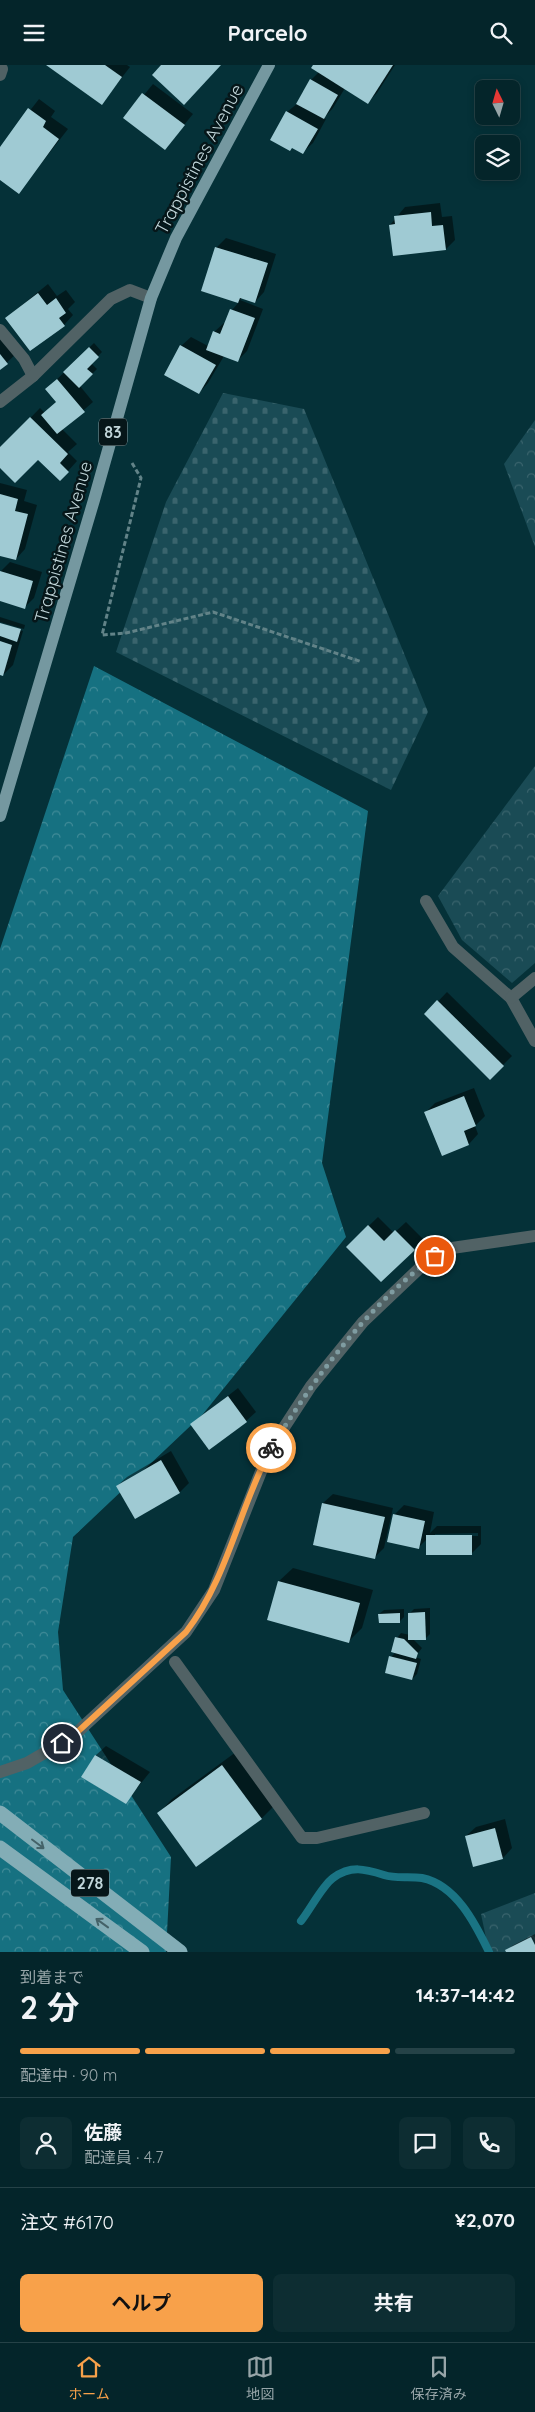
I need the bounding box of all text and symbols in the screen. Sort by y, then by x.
icon: menu [20,19,48,47]
text: Parcelo [228,19,307,47]
icon: search [487,19,515,47]
street label: Trappistines Avenue [150,80,248,238]
north arrow [475,80,520,125]
map controls [475,80,520,180]
button: layers [475,135,520,180]
road number: 83 [99,419,127,446]
street label: Trappistines Avenue [29,459,97,625]
pin [414,1235,456,1277]
icon: bag [421,1242,449,1270]
courier [246,1423,296,1473]
icon: bike [257,1434,285,1462]
pin [41,1722,83,1764]
icon: home [48,1729,76,1757]
one-way arrow [31,1838,44,1849]
road number: 278 [71,1870,109,1897]
one-way arrow [96,1918,109,1929]
text: 到着まで [20,1967,84,1987]
text: 14:37–14:42 [416,1983,515,2007]
text: 2 分 [20,1987,79,2027]
text: 配達中 · 90 m [20,2065,117,2085]
button: person [20,2117,72,2169]
button: chat [399,2117,451,2169]
button: phone [463,2117,515,2169]
text: 佐藤 [84,2120,122,2144]
text: 配達員 · 4.7 [84,2147,163,2167]
text: ¥2,070 [455,2208,515,2232]
text: 注文 #6170 [20,2210,114,2234]
button: ヘルプ [20,2274,263,2332]
button: 共有 [273,2274,515,2332]
tab: ホーム [68,2353,110,2403]
tab: 地図 [246,2353,274,2403]
tab: 保存済み [411,2353,467,2403]

